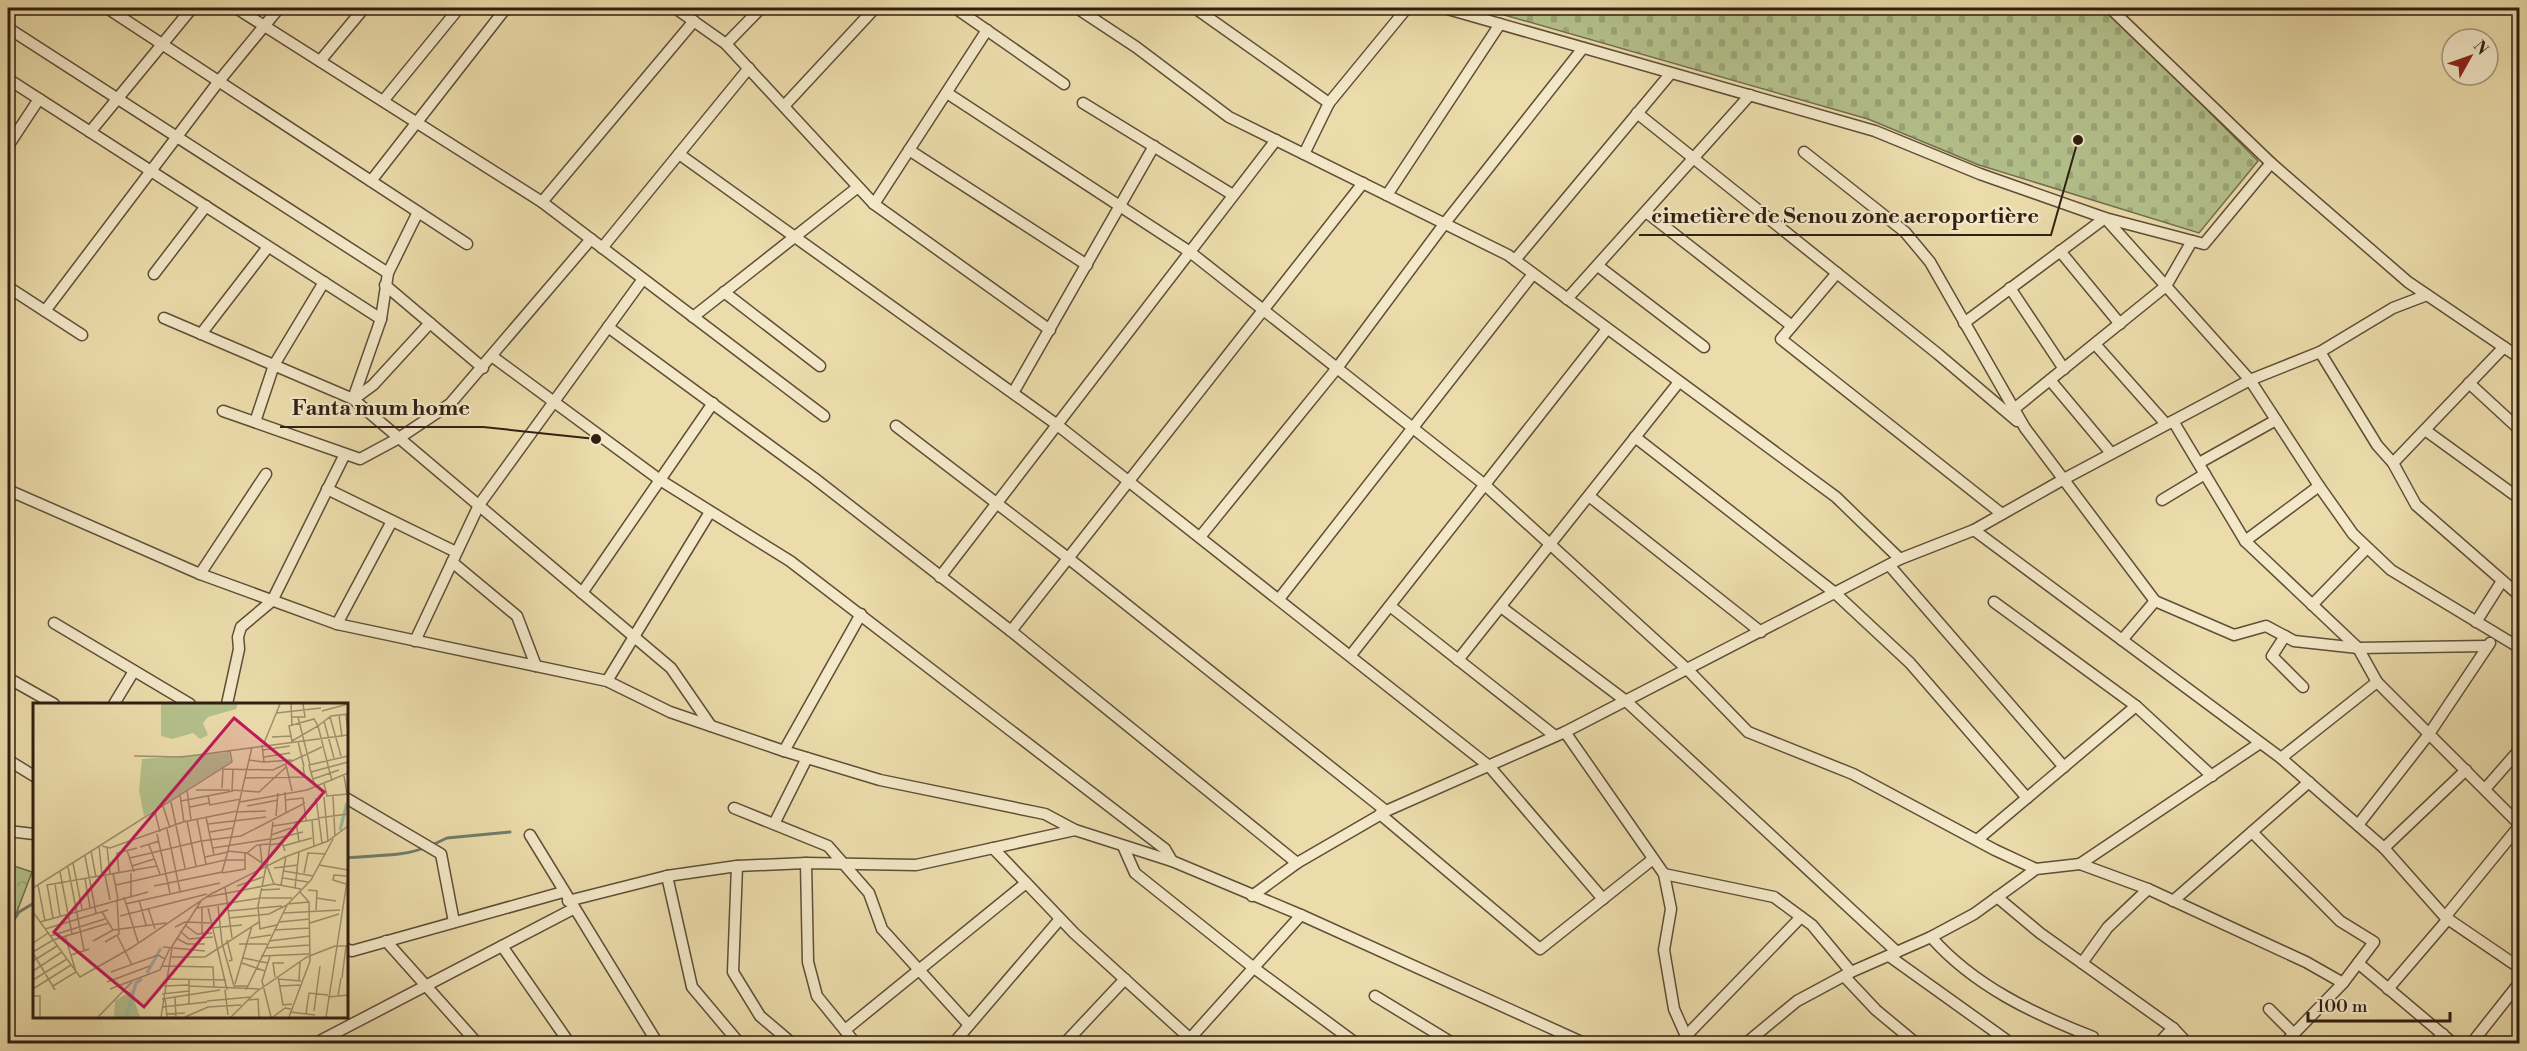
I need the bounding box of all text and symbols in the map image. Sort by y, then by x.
north arrow [2440,27,2500,87]
text: N [2469,37,2493,60]
callout: cimetière de Senou zone aeroportière [1639,195,2051,235]
text: cimetière de Senou zone aeroportière [1651,203,2039,230]
callout: Fanta mum home [280,387,483,427]
text: Fanta mum home [292,395,470,422]
inset map [33,703,348,1018]
scale bar [2308,985,2450,1023]
text: 100 m [2317,995,2368,1018]

